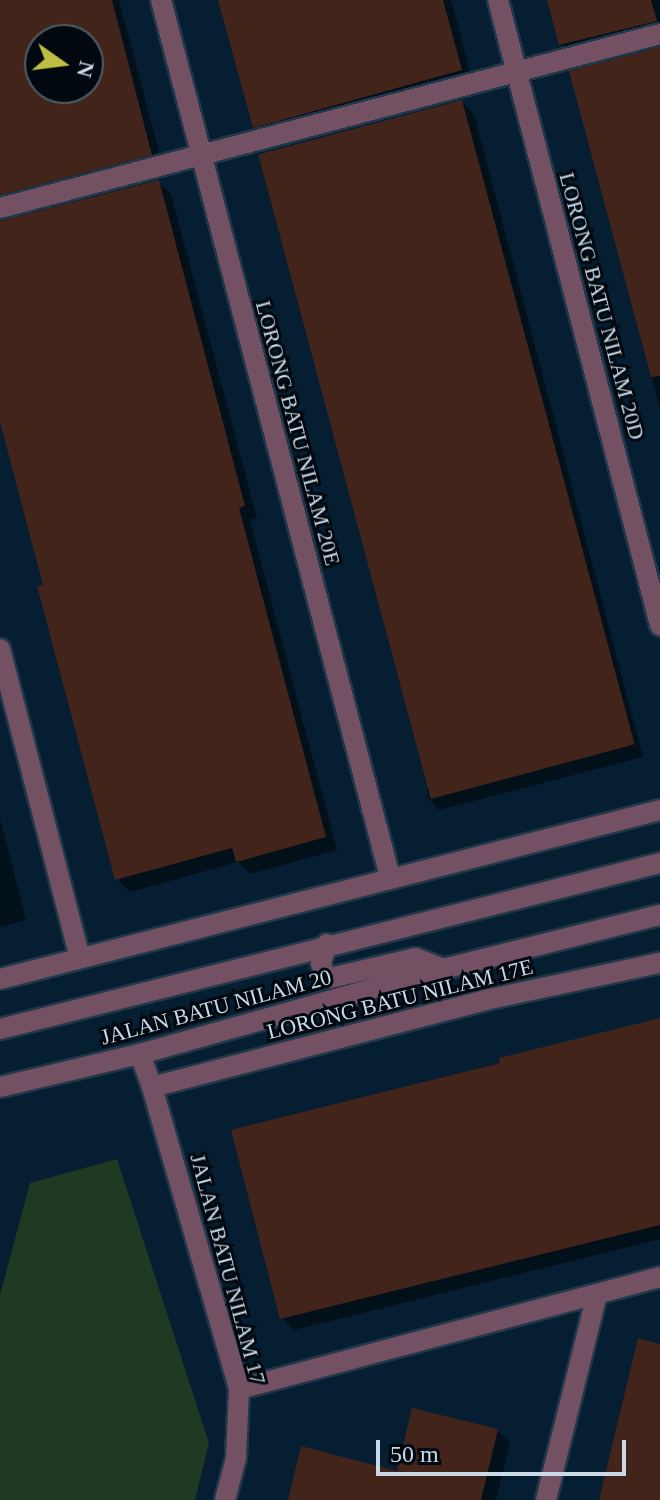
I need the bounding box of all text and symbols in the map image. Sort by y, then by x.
north arrow [24,24,104,104]
text: N [72,59,100,80]
street label: LORONG BATU NILAM 20D [554,169,650,443]
street label: LORONG BATU NILAM 20E [250,298,346,568]
street label: LORONG BATU NILAM 17E [264,953,536,1045]
street label: JALAN BATU NILAM 20 [98,963,334,1051]
street label: JALAN BATU NILAM 17 [184,1151,272,1387]
scale bar [380,1424,630,1474]
text: 50 m [390,1441,439,1467]

